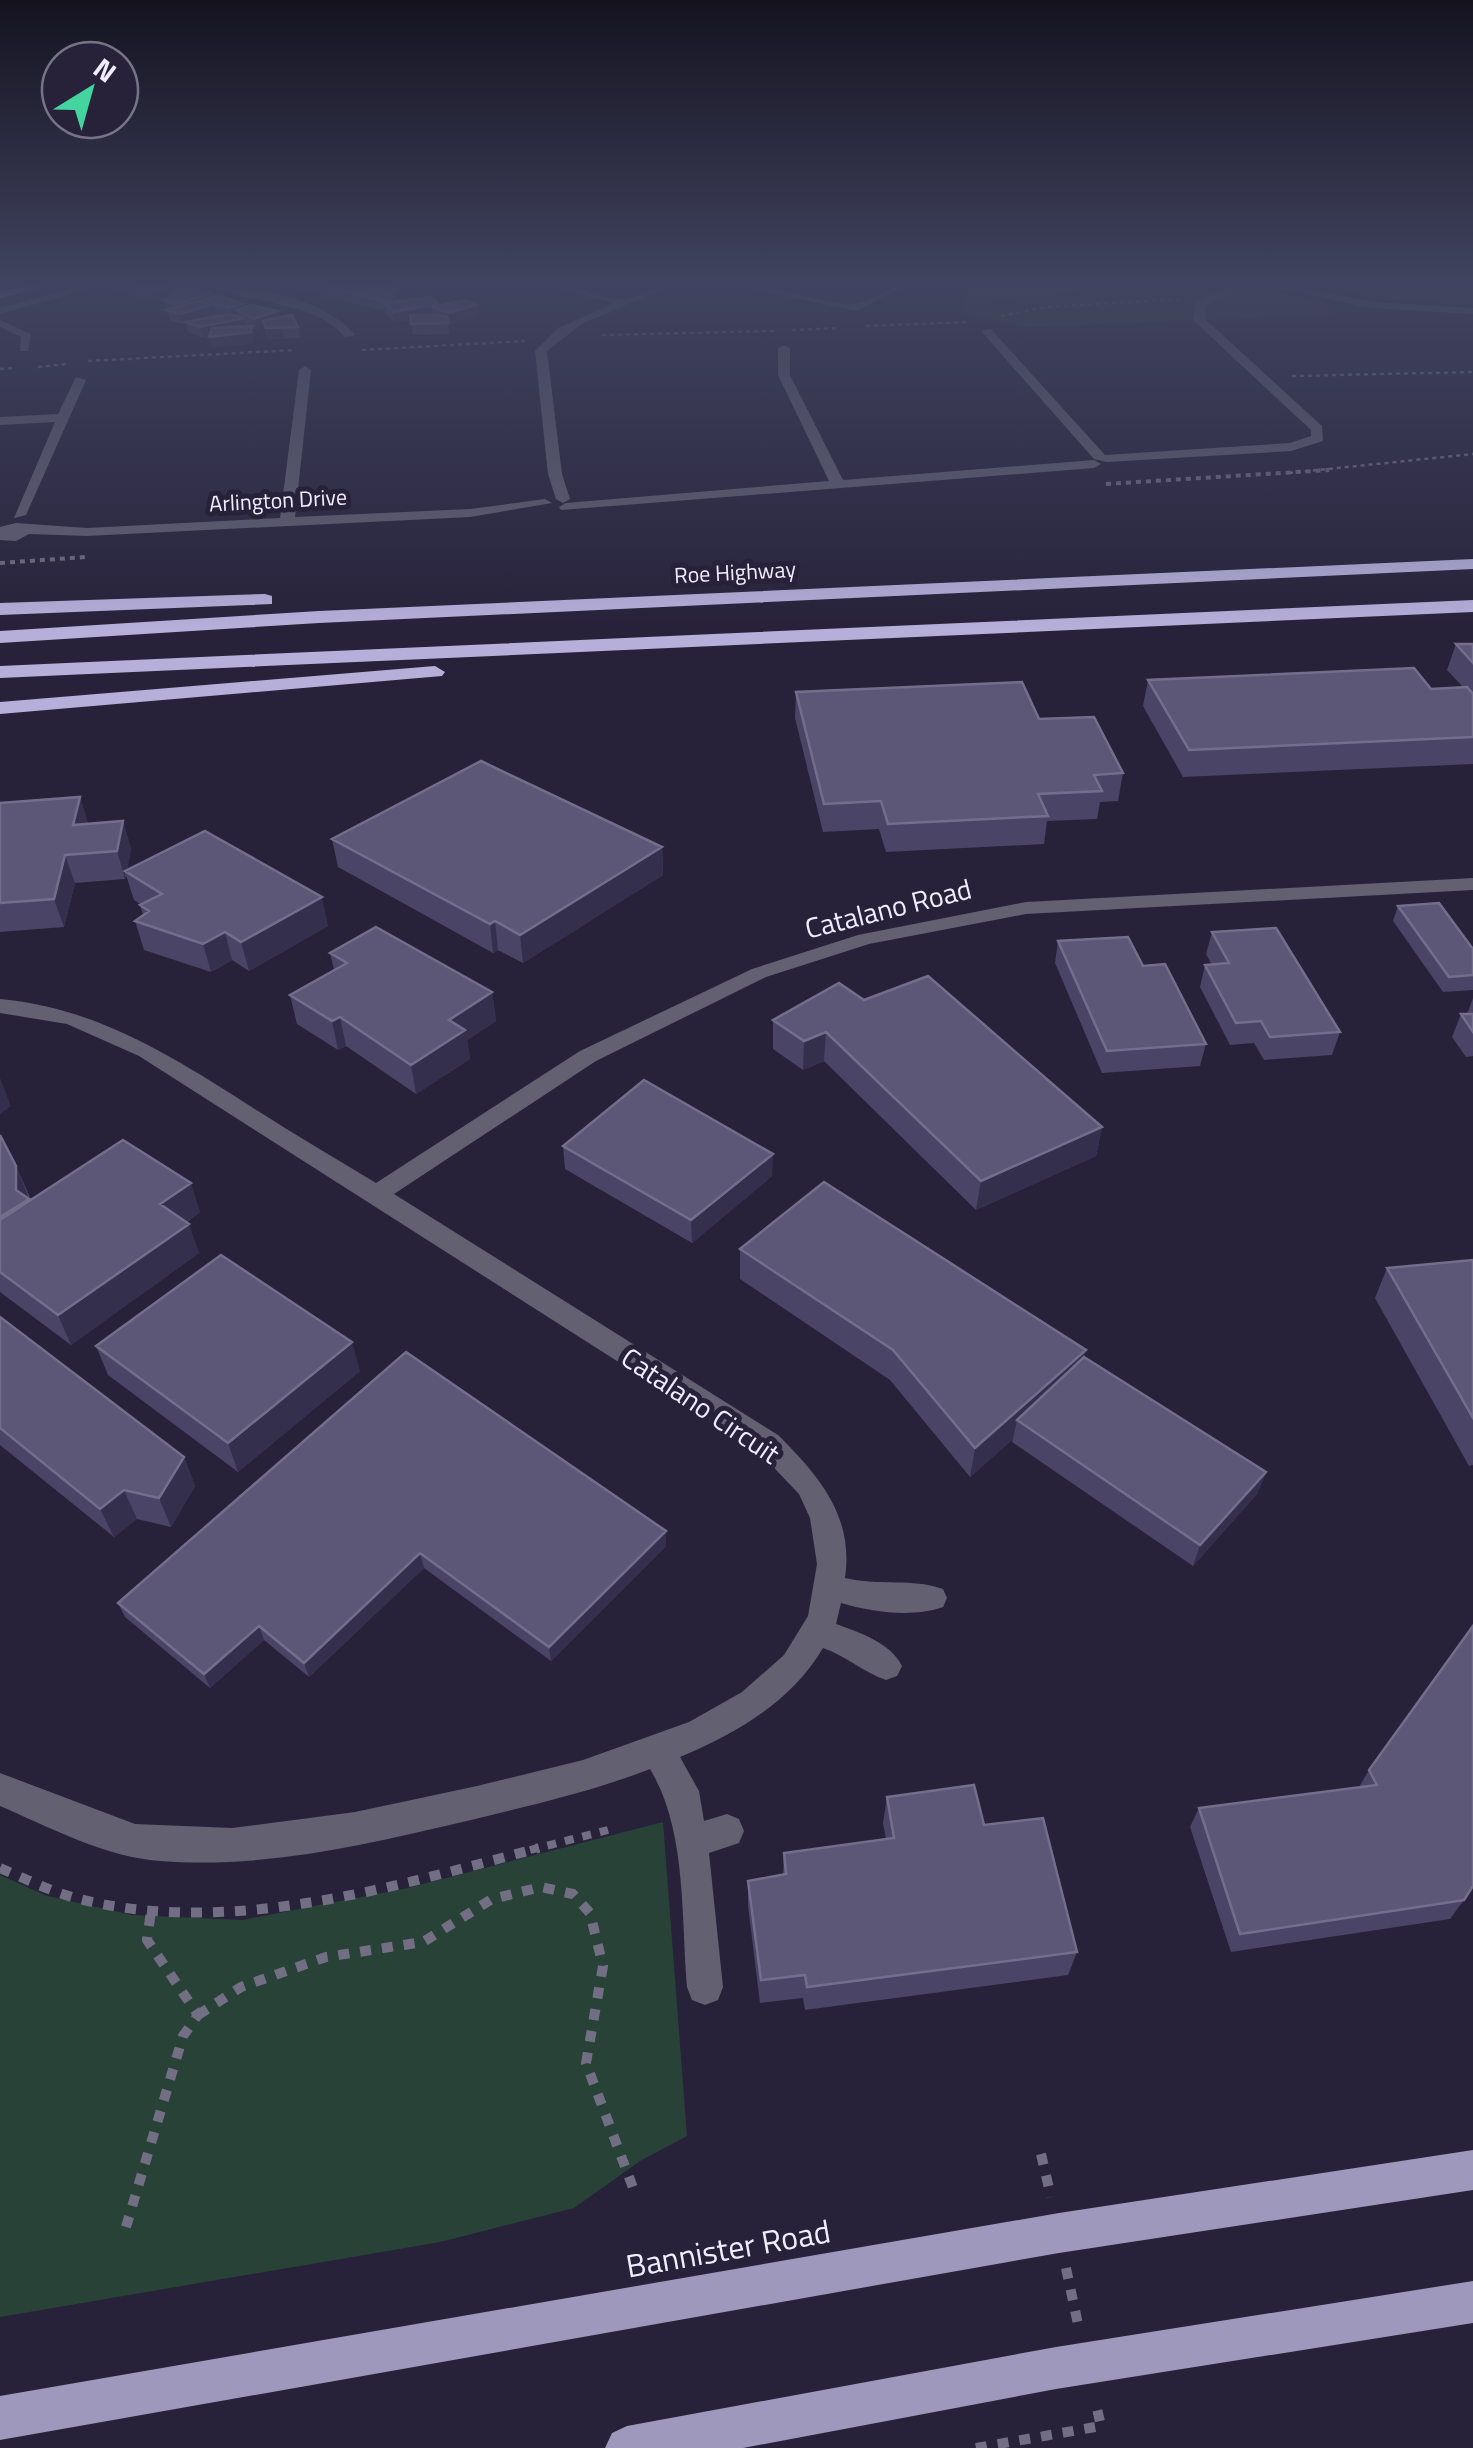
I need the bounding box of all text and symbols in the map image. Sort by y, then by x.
north arrow [40,40,140,140]
text: N [85,47,126,93]
street label: Arlington Drive [208,479,348,521]
street label: Roe Highway [673,552,797,592]
street label: Catalano Road [800,867,976,949]
street label: Catalano Circuit [613,1336,789,1474]
street label: Bannister Road [622,2206,834,2290]

